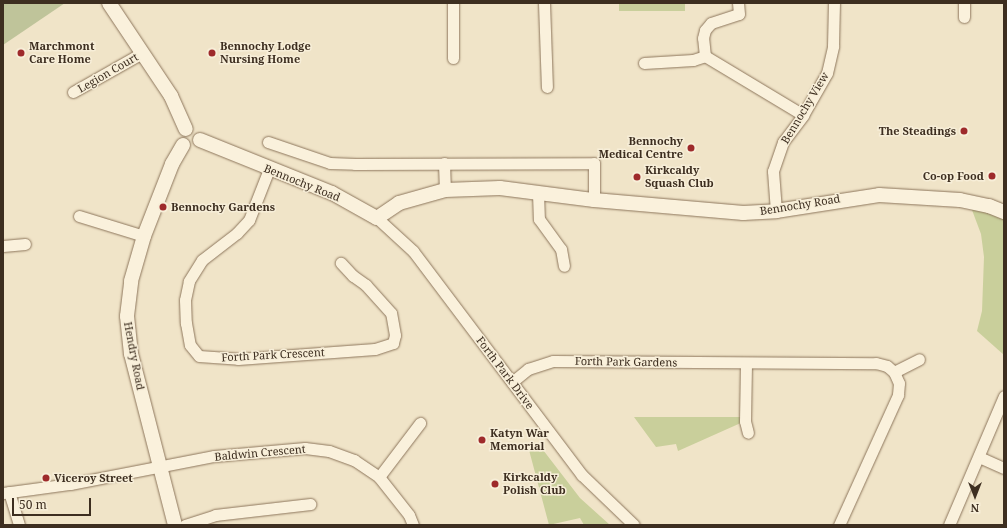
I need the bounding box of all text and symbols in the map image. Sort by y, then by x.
place label: Marchmont Care Home [29,40,94,66]
place label: Bennochy Lodge Nursing Home [220,40,311,66]
marker: Marchmont Care Home [16,48,26,58]
marker: Bennochy Lodge Nursing Home [207,48,217,58]
street label: Legion Court [75,50,141,96]
street label: Bennochy View [778,70,832,146]
place label: The Steadings [879,124,956,138]
marker: The Steadings [959,126,969,136]
place label: Bennochy Medical Centre [599,135,683,161]
marker: Bennochy Medical Centre [686,143,696,153]
street label: Bennochy Road [262,162,342,204]
place label: Kirkcaldy Squash Club [645,164,714,190]
place label: Co-op Food [923,169,984,183]
marker: Co-op Food [987,171,997,181]
marker: Kirkcaldy Squash Club [632,172,642,182]
street label: Bennochy Road [759,192,841,218]
place label: Bennochy Gardens [171,200,275,214]
marker: Bennochy Gardens [158,202,168,212]
street label: Hendry Road [121,321,147,391]
street label: Forth Park Drive [473,334,537,412]
street label: Forth Park Crescent [221,346,325,364]
street label: Forth Park Gardens [575,355,677,369]
place label: Katyn War Memorial [490,427,549,453]
marker: Katyn War Memorial [477,435,487,445]
street label: Baldwin Crescent [214,442,306,464]
place label: Viceroy Street [54,471,133,485]
place label: Kirkcaldy Polish Club [503,471,566,497]
marker: Viceroy Street [41,473,51,483]
north arrow [955,476,995,516]
marker: Kirkcaldy Polish Club [490,479,500,489]
scale bar [14,490,93,516]
text: 50 m [19,496,47,513]
text: N [971,501,979,516]

